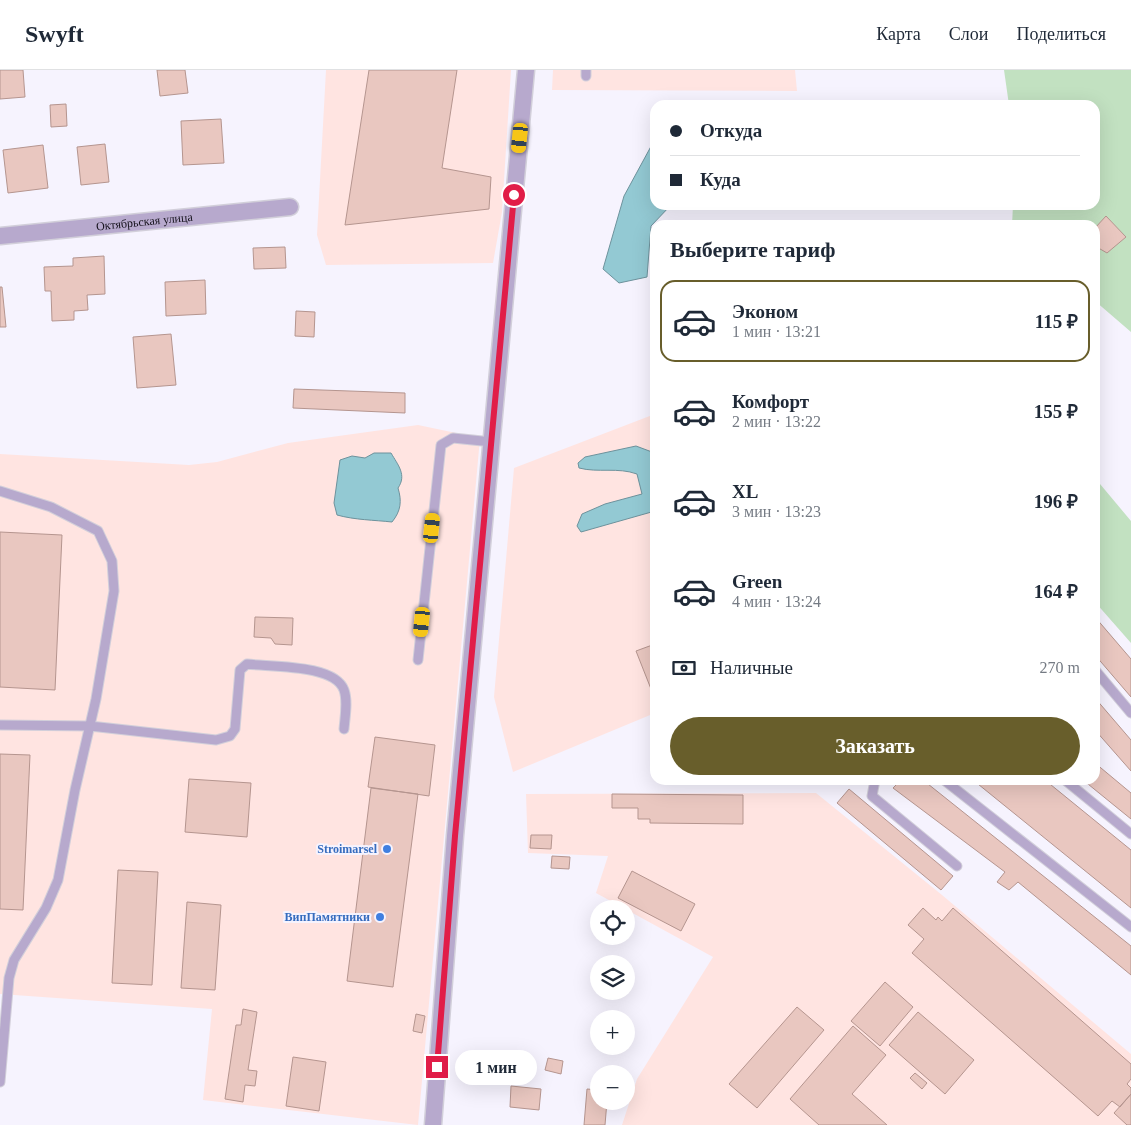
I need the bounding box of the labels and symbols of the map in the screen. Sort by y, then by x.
car [510,122,529,154]
route start [503,184,525,206]
street label: Октябрьская улица [95,210,194,233]
car [422,512,441,544]
car [412,606,431,638]
place label: Stroimarsel [317,842,378,856]
marker: Stroimarsel [381,843,393,855]
place label: ВипПамятники [285,910,370,924]
marker: ВипПамятники [374,911,386,923]
callout: 1 мин [454,1050,537,1084]
route end [426,1056,448,1078]

